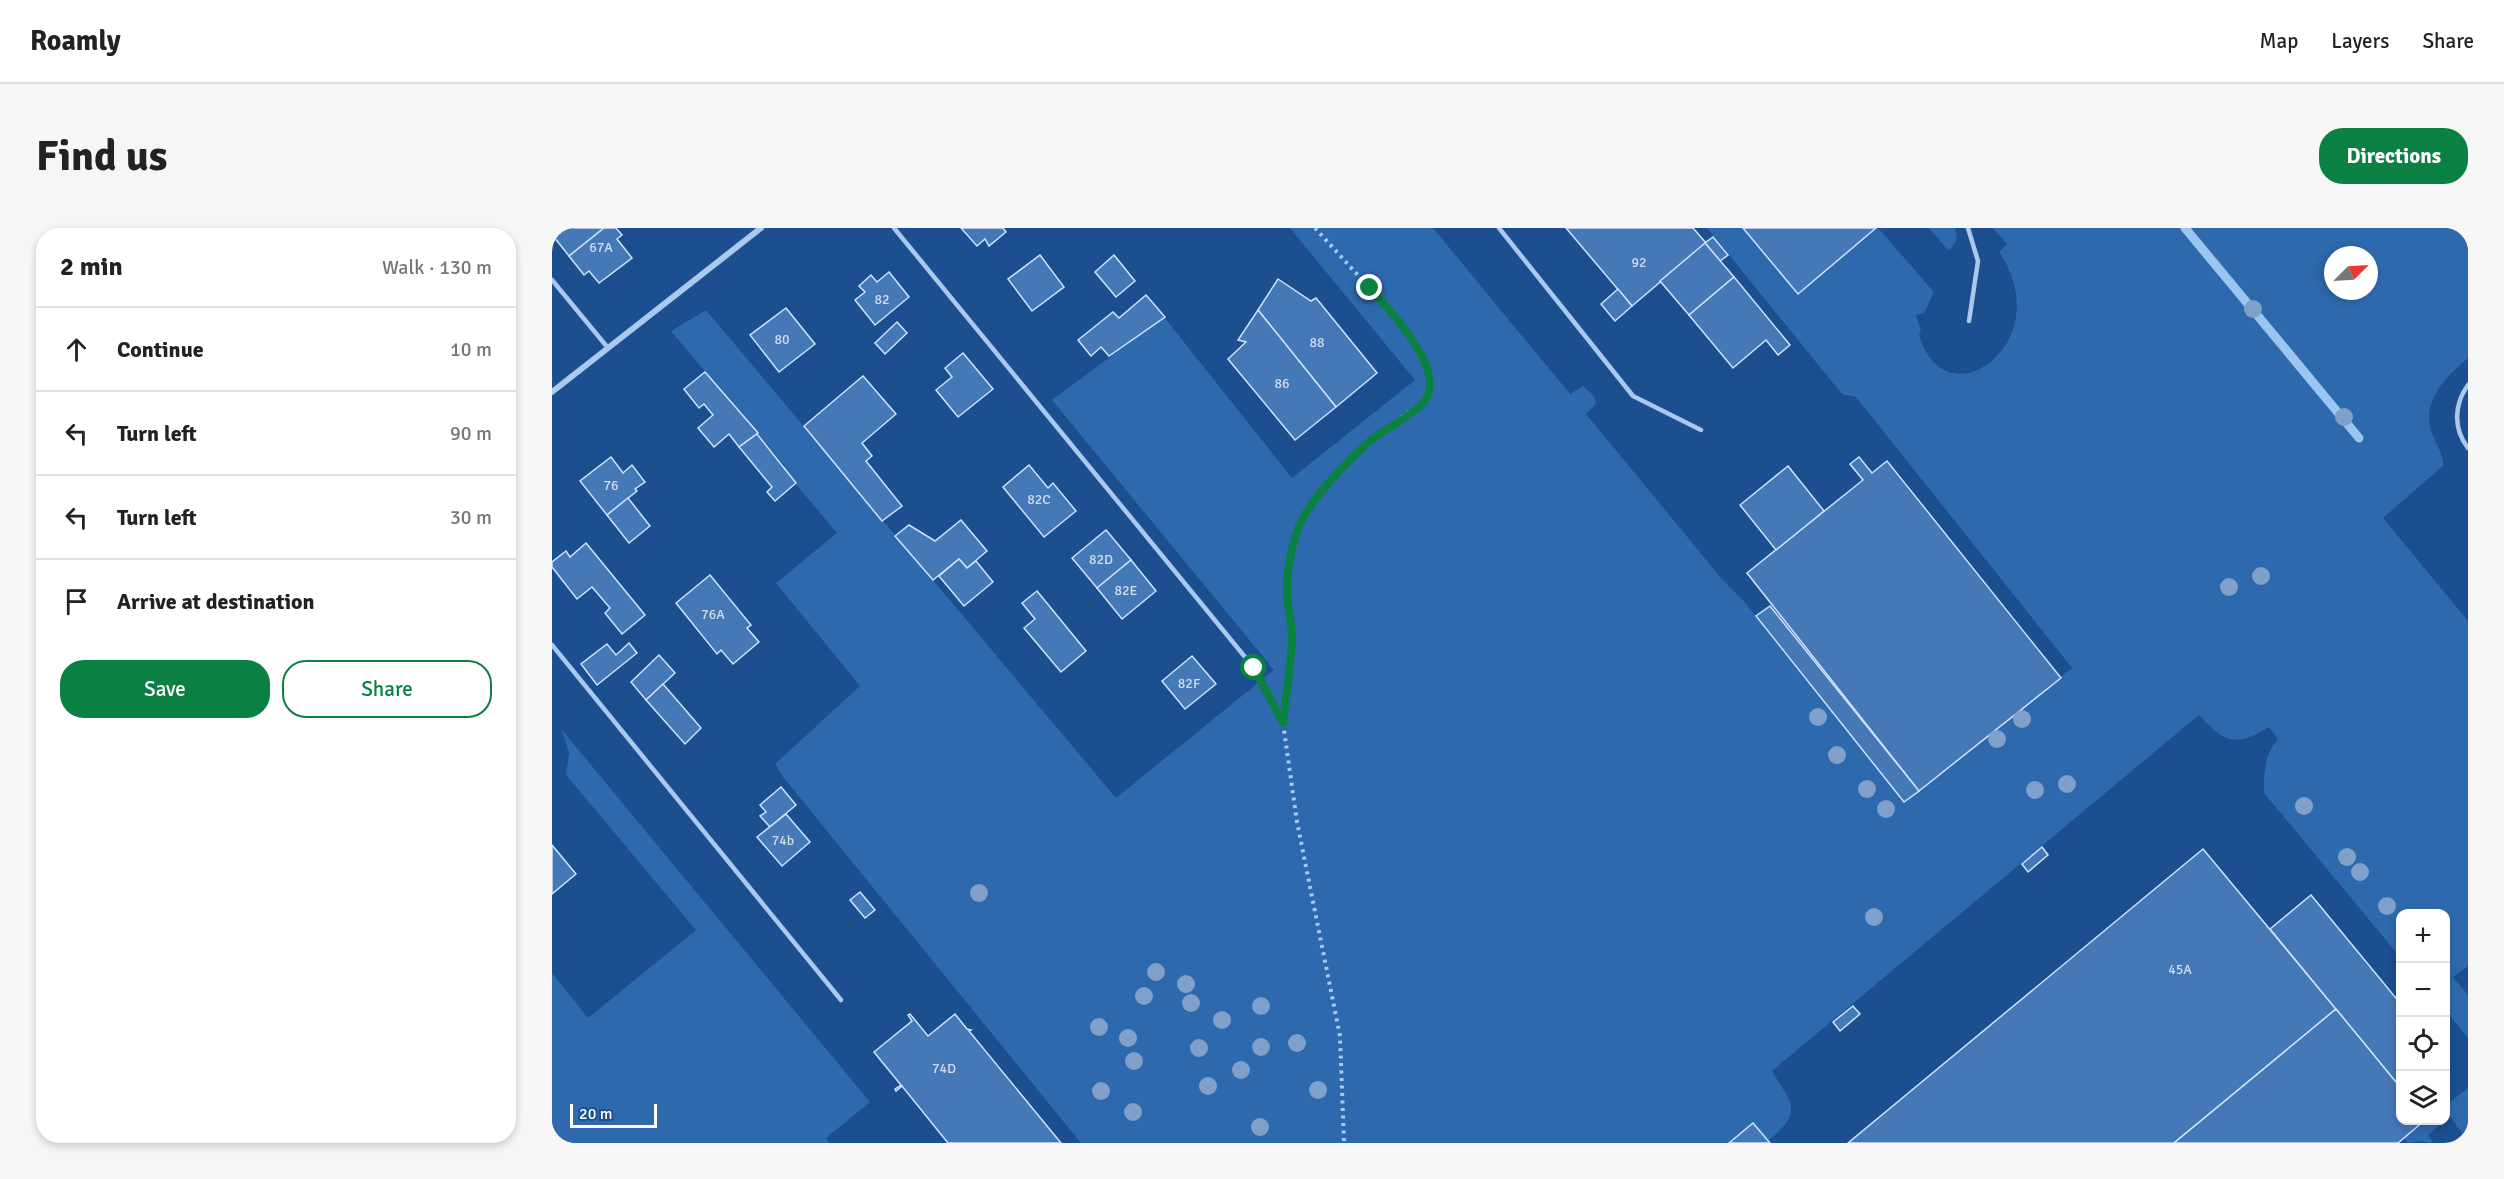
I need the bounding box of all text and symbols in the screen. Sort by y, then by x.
text: Roamly [30,24,121,58]
text: Map [2260,28,2298,54]
text: Layers [2331,28,2389,54]
text: Share [2422,28,2474,54]
button: Directions [2319,128,2468,184]
text: Find us [36,131,167,182]
house number: 67A [589,239,613,256]
north arrow [2324,246,2378,300]
text: 2 min [60,251,123,283]
house number: 92 [1631,254,1647,271]
text: Walk · 130 m [382,255,492,280]
route end [1356,274,1382,300]
house number: 82 [874,291,890,308]
house number: 80 [774,331,790,348]
icon: ahead [60,333,93,366]
house number: 88 [1309,334,1325,351]
text: Continue [117,336,204,363]
text: 10 m [450,337,492,362]
house number: 86 [1274,375,1290,392]
icon: left [60,417,93,450]
text: Turn left [117,420,197,447]
text: 90 m [450,421,492,446]
house number: 76 [603,477,619,494]
house number: 82C [1027,491,1051,508]
icon: left [60,501,93,534]
text: Turn left [117,504,197,531]
text: 30 m [450,505,492,530]
house number: 82D [1089,551,1113,568]
house number: 82E [1114,582,1138,599]
icon: arrive [60,585,93,618]
text: Arrive at destination [117,588,314,615]
house number: 76A [701,606,725,623]
route start [1240,654,1266,680]
button: Save [60,660,270,718]
button: Share [282,660,492,718]
house number: 82F [1178,675,1200,692]
house number: 74b [772,832,794,849]
map controls [2396,909,2450,1125]
button: + [2396,909,2450,963]
house number: 45A [2168,961,2192,978]
button: − [2396,963,2450,1017]
button: locate [2396,1017,2450,1071]
house number: 74D [932,1060,956,1077]
button: layers [2396,1071,2450,1125]
scale bar [570,1101,657,1128]
text: 20 m [579,1104,613,1124]

